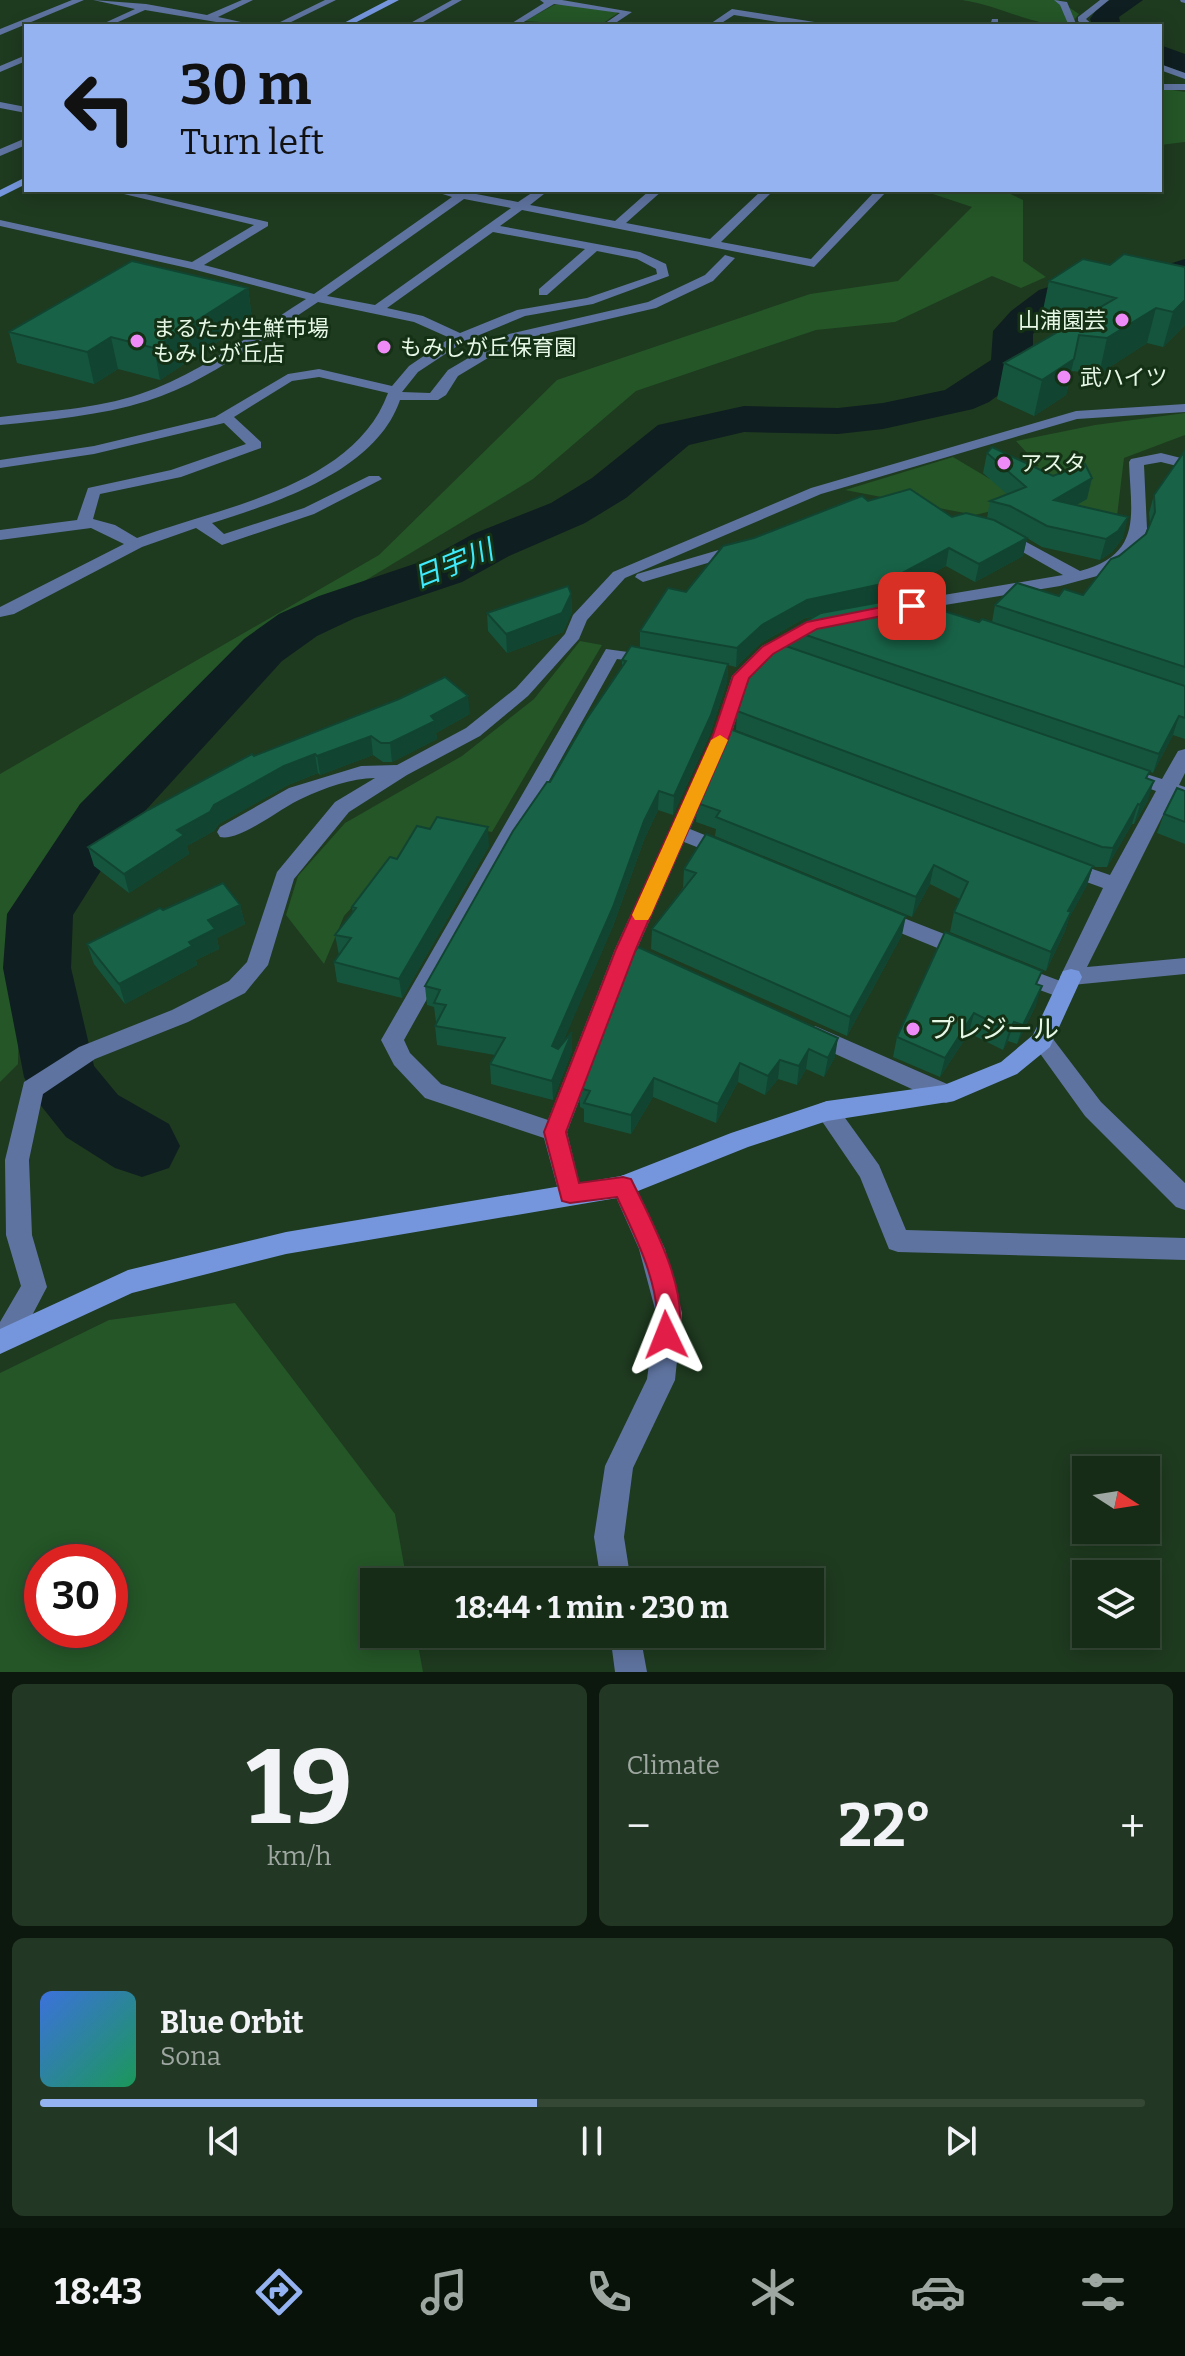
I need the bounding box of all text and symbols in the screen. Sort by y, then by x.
text: 30 m [180,52,311,119]
icon: left [48,56,152,160]
text: Turn left [180,120,324,164]
place label: 山浦園芸 [1018,307,1106,334]
marker: 山浦園芸 [1113,311,1131,329]
place label: まるたか生鮮市場 もみじが丘店 [153,315,329,367]
marker: まるたか生鮮市場 もみじが丘店 [128,332,146,350]
place label: もみじが丘保育園 [400,334,576,361]
marker: もみじが丘保育園 [375,338,393,356]
place label: 武ハイツ [1080,364,1168,391]
marker: 武ハイツ [1055,368,1073,386]
place label: アスタ [1020,450,1086,477]
marker: アスタ [995,454,1013,472]
water label: 日宇川 [408,532,501,595]
pin [878,572,946,640]
icon: arrive [890,584,934,628]
place label: プレジール [929,1014,1059,1045]
marker: プレジール [904,1020,922,1038]
position arrow [624,1293,708,1377]
north arrow [1072,1456,1160,1544]
map controls [1072,1456,1160,1648]
speed limit sign: 30 [24,1544,128,1648]
button: layers [1072,1560,1160,1648]
text: 18:44 · 1 min · 230 m [455,1590,729,1626]
text: 19 [246,1726,352,1851]
text: Climate [627,1750,720,1781]
text: 22° [838,1790,932,1862]
text: − [627,1800,651,1853]
text: + [1120,1800,1145,1853]
text: km/h [267,1841,331,1872]
text: Blue Orbit [160,2005,304,2041]
text: Sona [160,2041,221,2072]
icon: previous [202,2119,246,2163]
icon: pause [570,2119,614,2163]
icon: next [939,2119,983,2163]
icon: directions [251,2264,307,2320]
icon: music [416,2264,472,2320]
icon: phone [581,2264,637,2320]
icon: climate [745,2264,801,2320]
icon: car [910,2264,966,2320]
icon: filters [1075,2264,1131,2320]
text: 18:43 [54,2270,143,2314]

